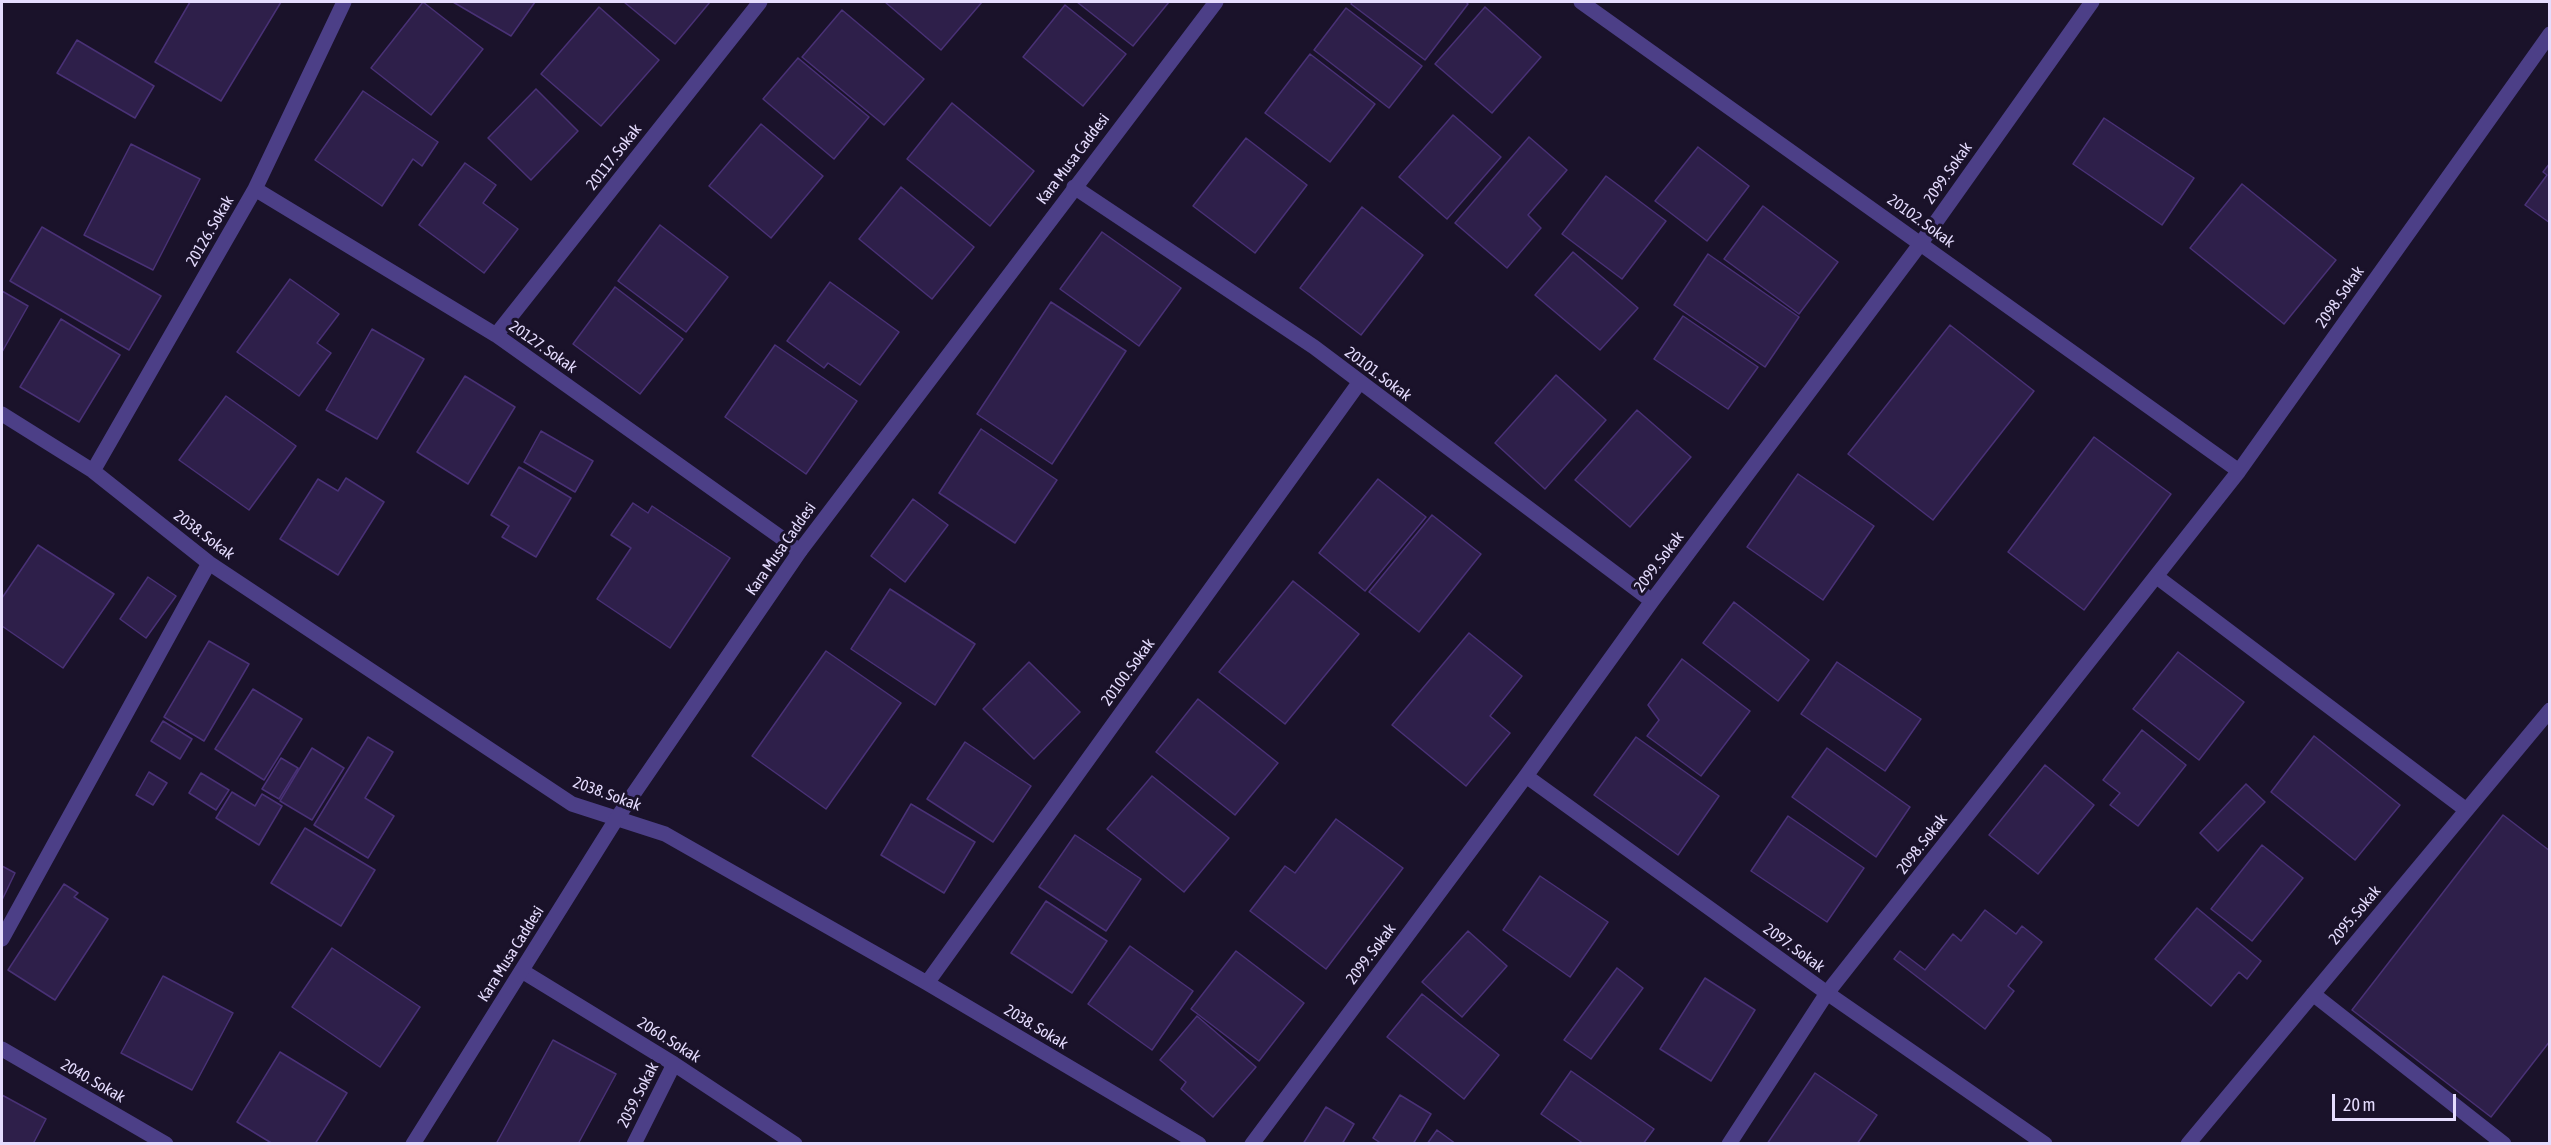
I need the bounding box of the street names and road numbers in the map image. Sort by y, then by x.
street label: Kara Musa Caddesi [1032,110,1114,208]
street label: 20117. Sokak [582,120,646,194]
street label: 2099. Sokak [1920,138,1976,208]
street label: 20102. Sokak [1884,190,1958,252]
street label: 20126. Sokak [182,192,238,270]
street label: 2098. Sokak [2312,262,2368,332]
street label: 20127. Sokak [505,317,581,377]
street label: 20101. Sokak [1341,343,1415,405]
street label: Kara Musa Caddesi [742,499,820,599]
street label: 2038. Sokak [170,506,238,564]
street label: 2099. Sokak [1630,528,1688,596]
street label: 20100. Sokak [1097,635,1159,709]
street label: 2038. Sokak [570,773,644,815]
street label: 2098. Sokak [1893,810,1951,878]
street label: 2095. Sokak [2325,882,2385,948]
street label: Kara Musa Caddesi [474,903,548,1005]
street label: 2097. Sokak [1760,919,1828,977]
street label: 2099. Sokak [1342,920,1400,988]
street label: 2038. Sokak [1001,1001,1071,1053]
street label: 2060. Sokak [634,1013,704,1067]
street label: 2040. Sokak [58,1055,128,1107]
street label: 2059. Sokak [613,1059,663,1131]

